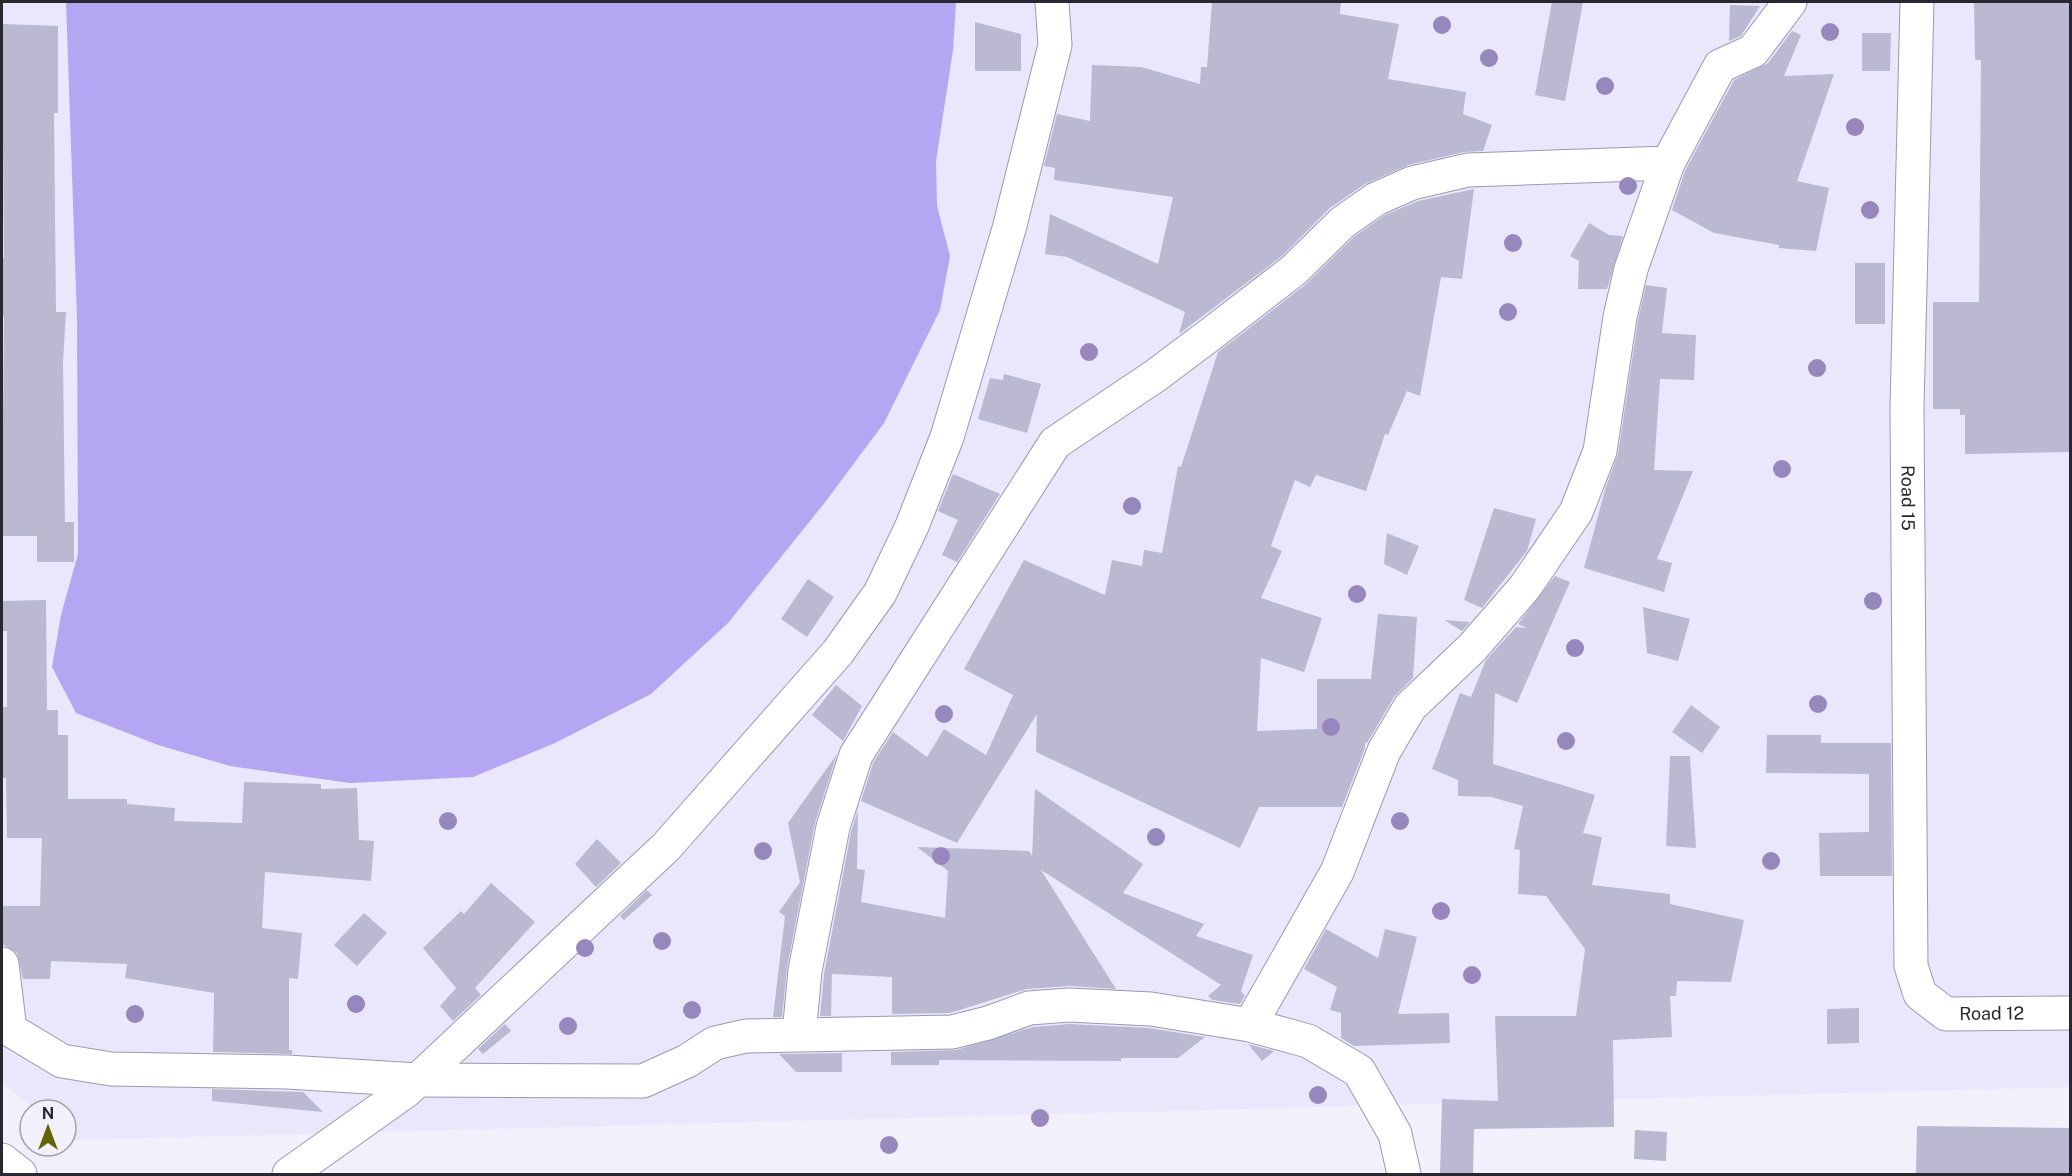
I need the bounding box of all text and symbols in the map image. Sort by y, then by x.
street label: Road 15 [1897,465,1919,531]
street label: Road 12 [1959,1002,2024,1024]
north arrow [18,1098,78,1158]
text: N [42,1104,54,1123]

